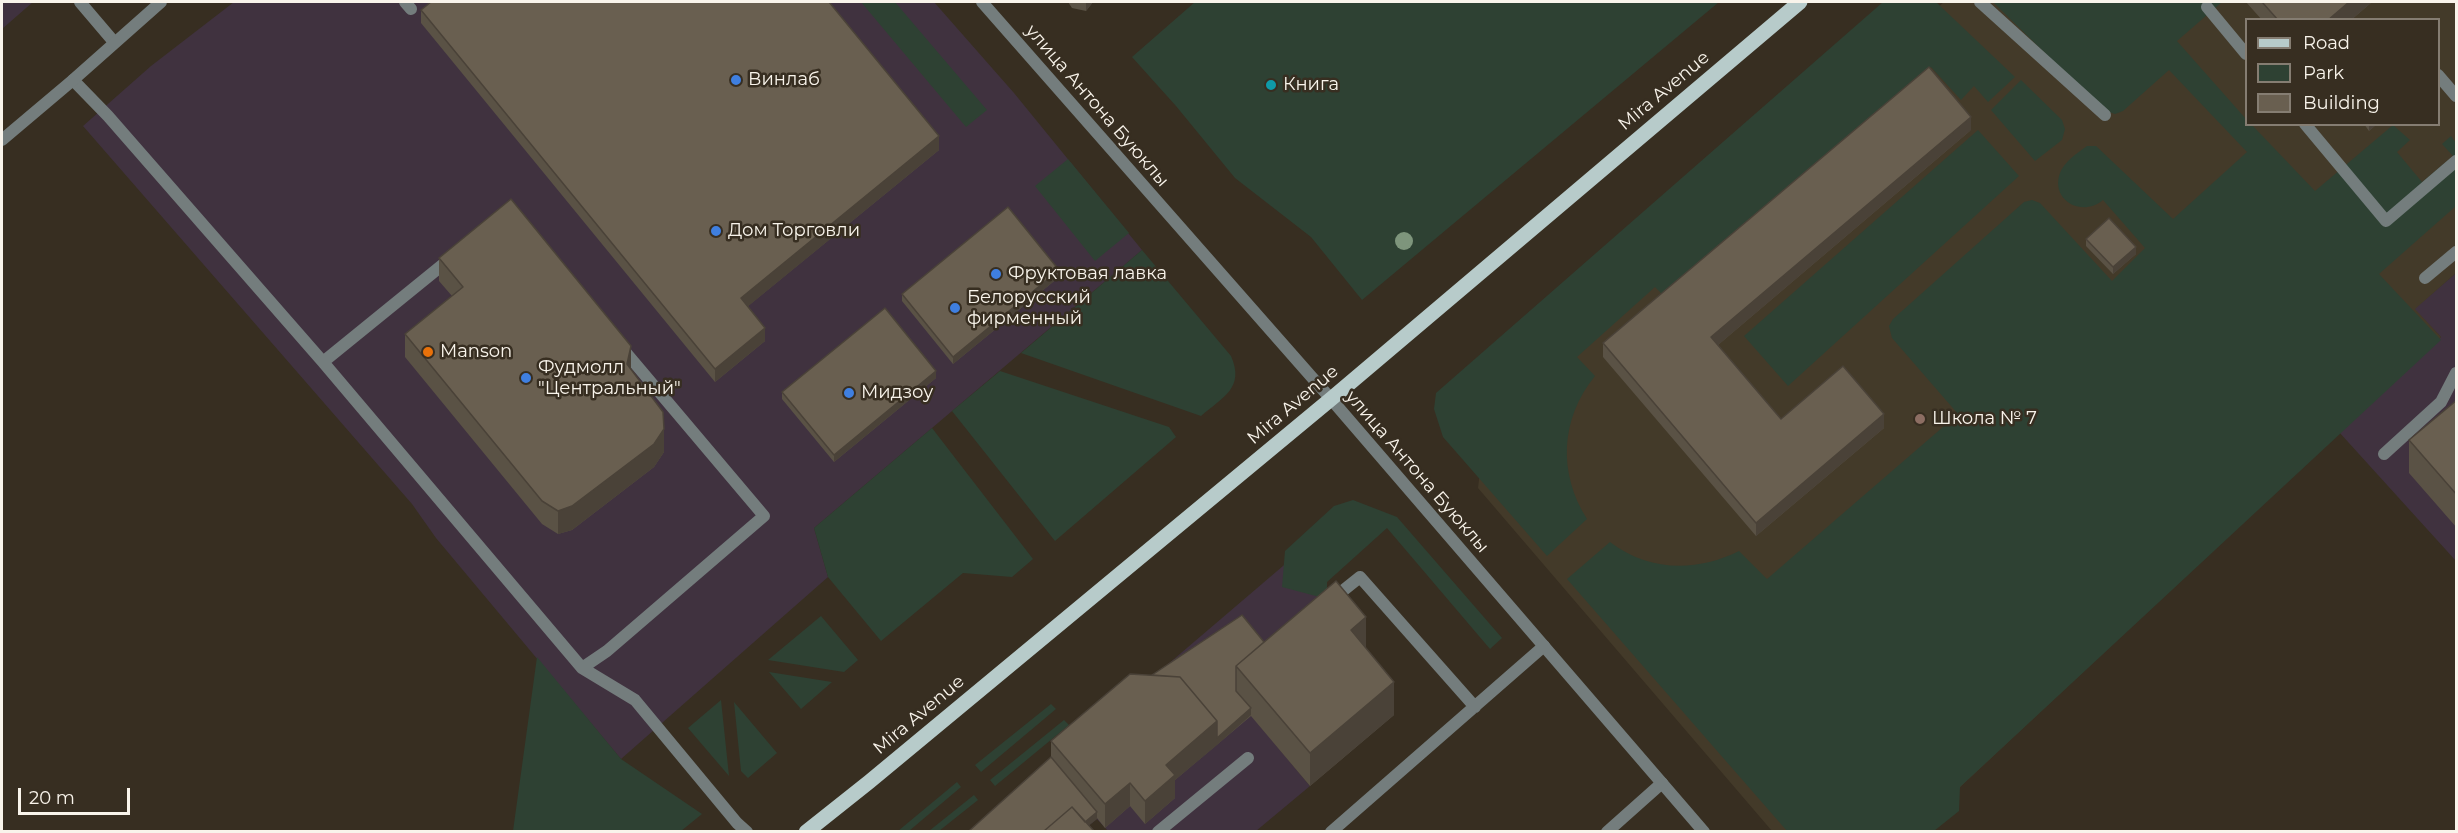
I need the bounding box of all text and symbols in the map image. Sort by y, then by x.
legend [2245,18,2440,126]
street label: улица Антона Буюклы [1021,21,1173,191]
text: Road [2303,32,2350,54]
street label: Mira Avenue [1614,47,1714,135]
text: Park [2303,62,2344,84]
place label: Винлаб [748,69,820,91]
marker: Винлаб [729,73,743,87]
place label: Книга [1283,74,1339,96]
marker: Книга [1264,78,1278,92]
text: Building [2303,92,2380,114]
place label: Дом Торговли [728,220,860,242]
marker: Дом Торговли [709,224,723,238]
place label: Фруктовая лавка [1008,263,1167,285]
marker: Фруктовая лавка [989,267,1003,281]
place label: Белорусский фирменный [967,287,1091,330]
marker: Белорусский фирменный [948,301,962,315]
place label: Manson [440,341,512,363]
marker: Manson [421,345,435,359]
place label: Фудмолл "Центральный" [538,357,681,400]
street label: Mira Avenue [1243,361,1343,449]
marker: Фудмолл "Центральный" [519,371,533,385]
place label: Мидзоу [861,382,933,404]
marker: Мидзоу [842,386,856,400]
street label: улица Антона Буюклы [1341,387,1493,557]
place label: Школа № 7 [1932,408,2037,430]
marker: Школа № 7 [1913,412,1927,426]
street label: Mira Avenue [869,671,969,759]
scale bar [21,776,134,814]
text: 20 m [29,787,75,809]

